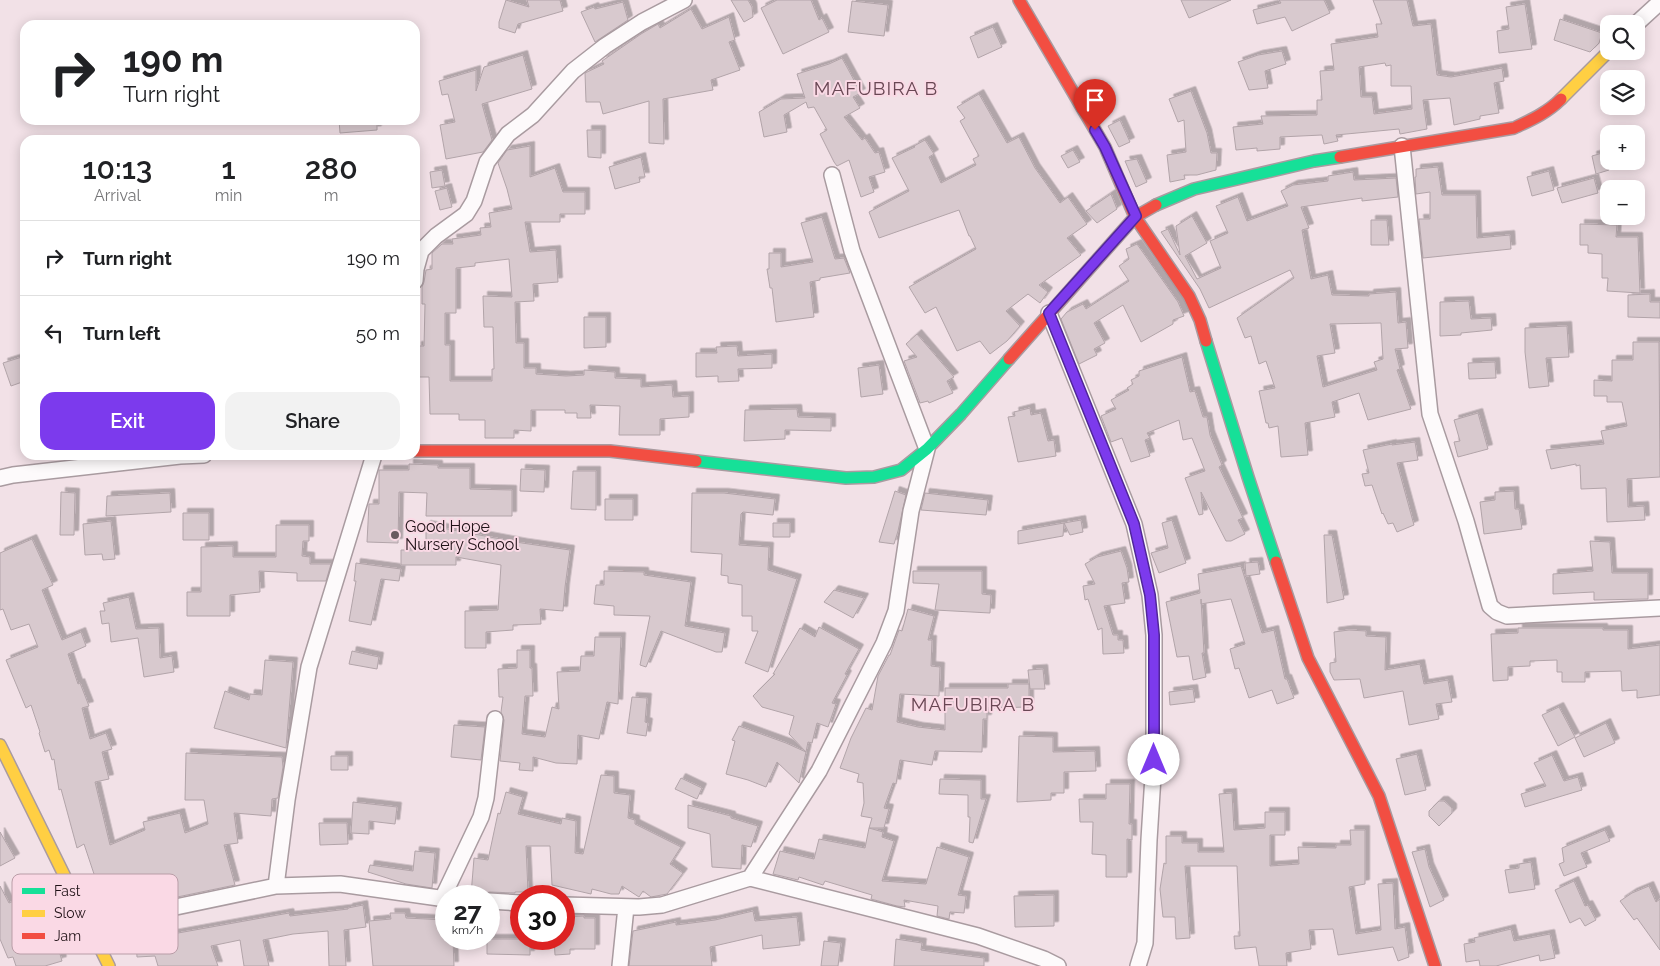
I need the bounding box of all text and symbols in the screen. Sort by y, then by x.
map controls [1600,15,1645,225]
button: search [1600,15,1645,60]
text: 190 m [123,39,223,80]
icon: right [40,40,105,105]
button: layers [1600,70,1645,115]
district label: MAFUBIRA B [814,77,938,99]
pin [1074,79,1116,130]
text: Turn right [123,81,220,107]
icon: arrive [1081,86,1109,114]
button: + [1600,125,1645,170]
text: 10:13 [82,151,152,186]
text: 1 [221,151,236,186]
text: 280 [305,151,358,186]
button: − [1600,180,1645,225]
text: Arrival [94,186,141,205]
text: min [215,186,242,205]
text: m [324,186,338,205]
icon: right [40,244,68,272]
text: Turn right [83,247,172,269]
text: 190 m [347,247,400,269]
icon: left [40,319,68,347]
text: Turn left [83,322,160,344]
text: 50 m [356,322,400,344]
button: Exit [40,392,215,450]
button: Share [225,392,400,450]
place label: Good Hope Nursery School [405,517,519,554]
marker: Good Hope Nursery School [389,529,401,541]
district label: MAFUBIRA B [911,693,1035,715]
position arrow [1127,733,1179,785]
legend [12,874,178,954]
text: Fast [54,883,81,899]
speed limit sign: 30 [510,885,575,950]
text: 27 [453,896,482,926]
text: Slow [54,905,86,921]
text: km/h [452,923,483,937]
text: Jam [54,928,81,944]

